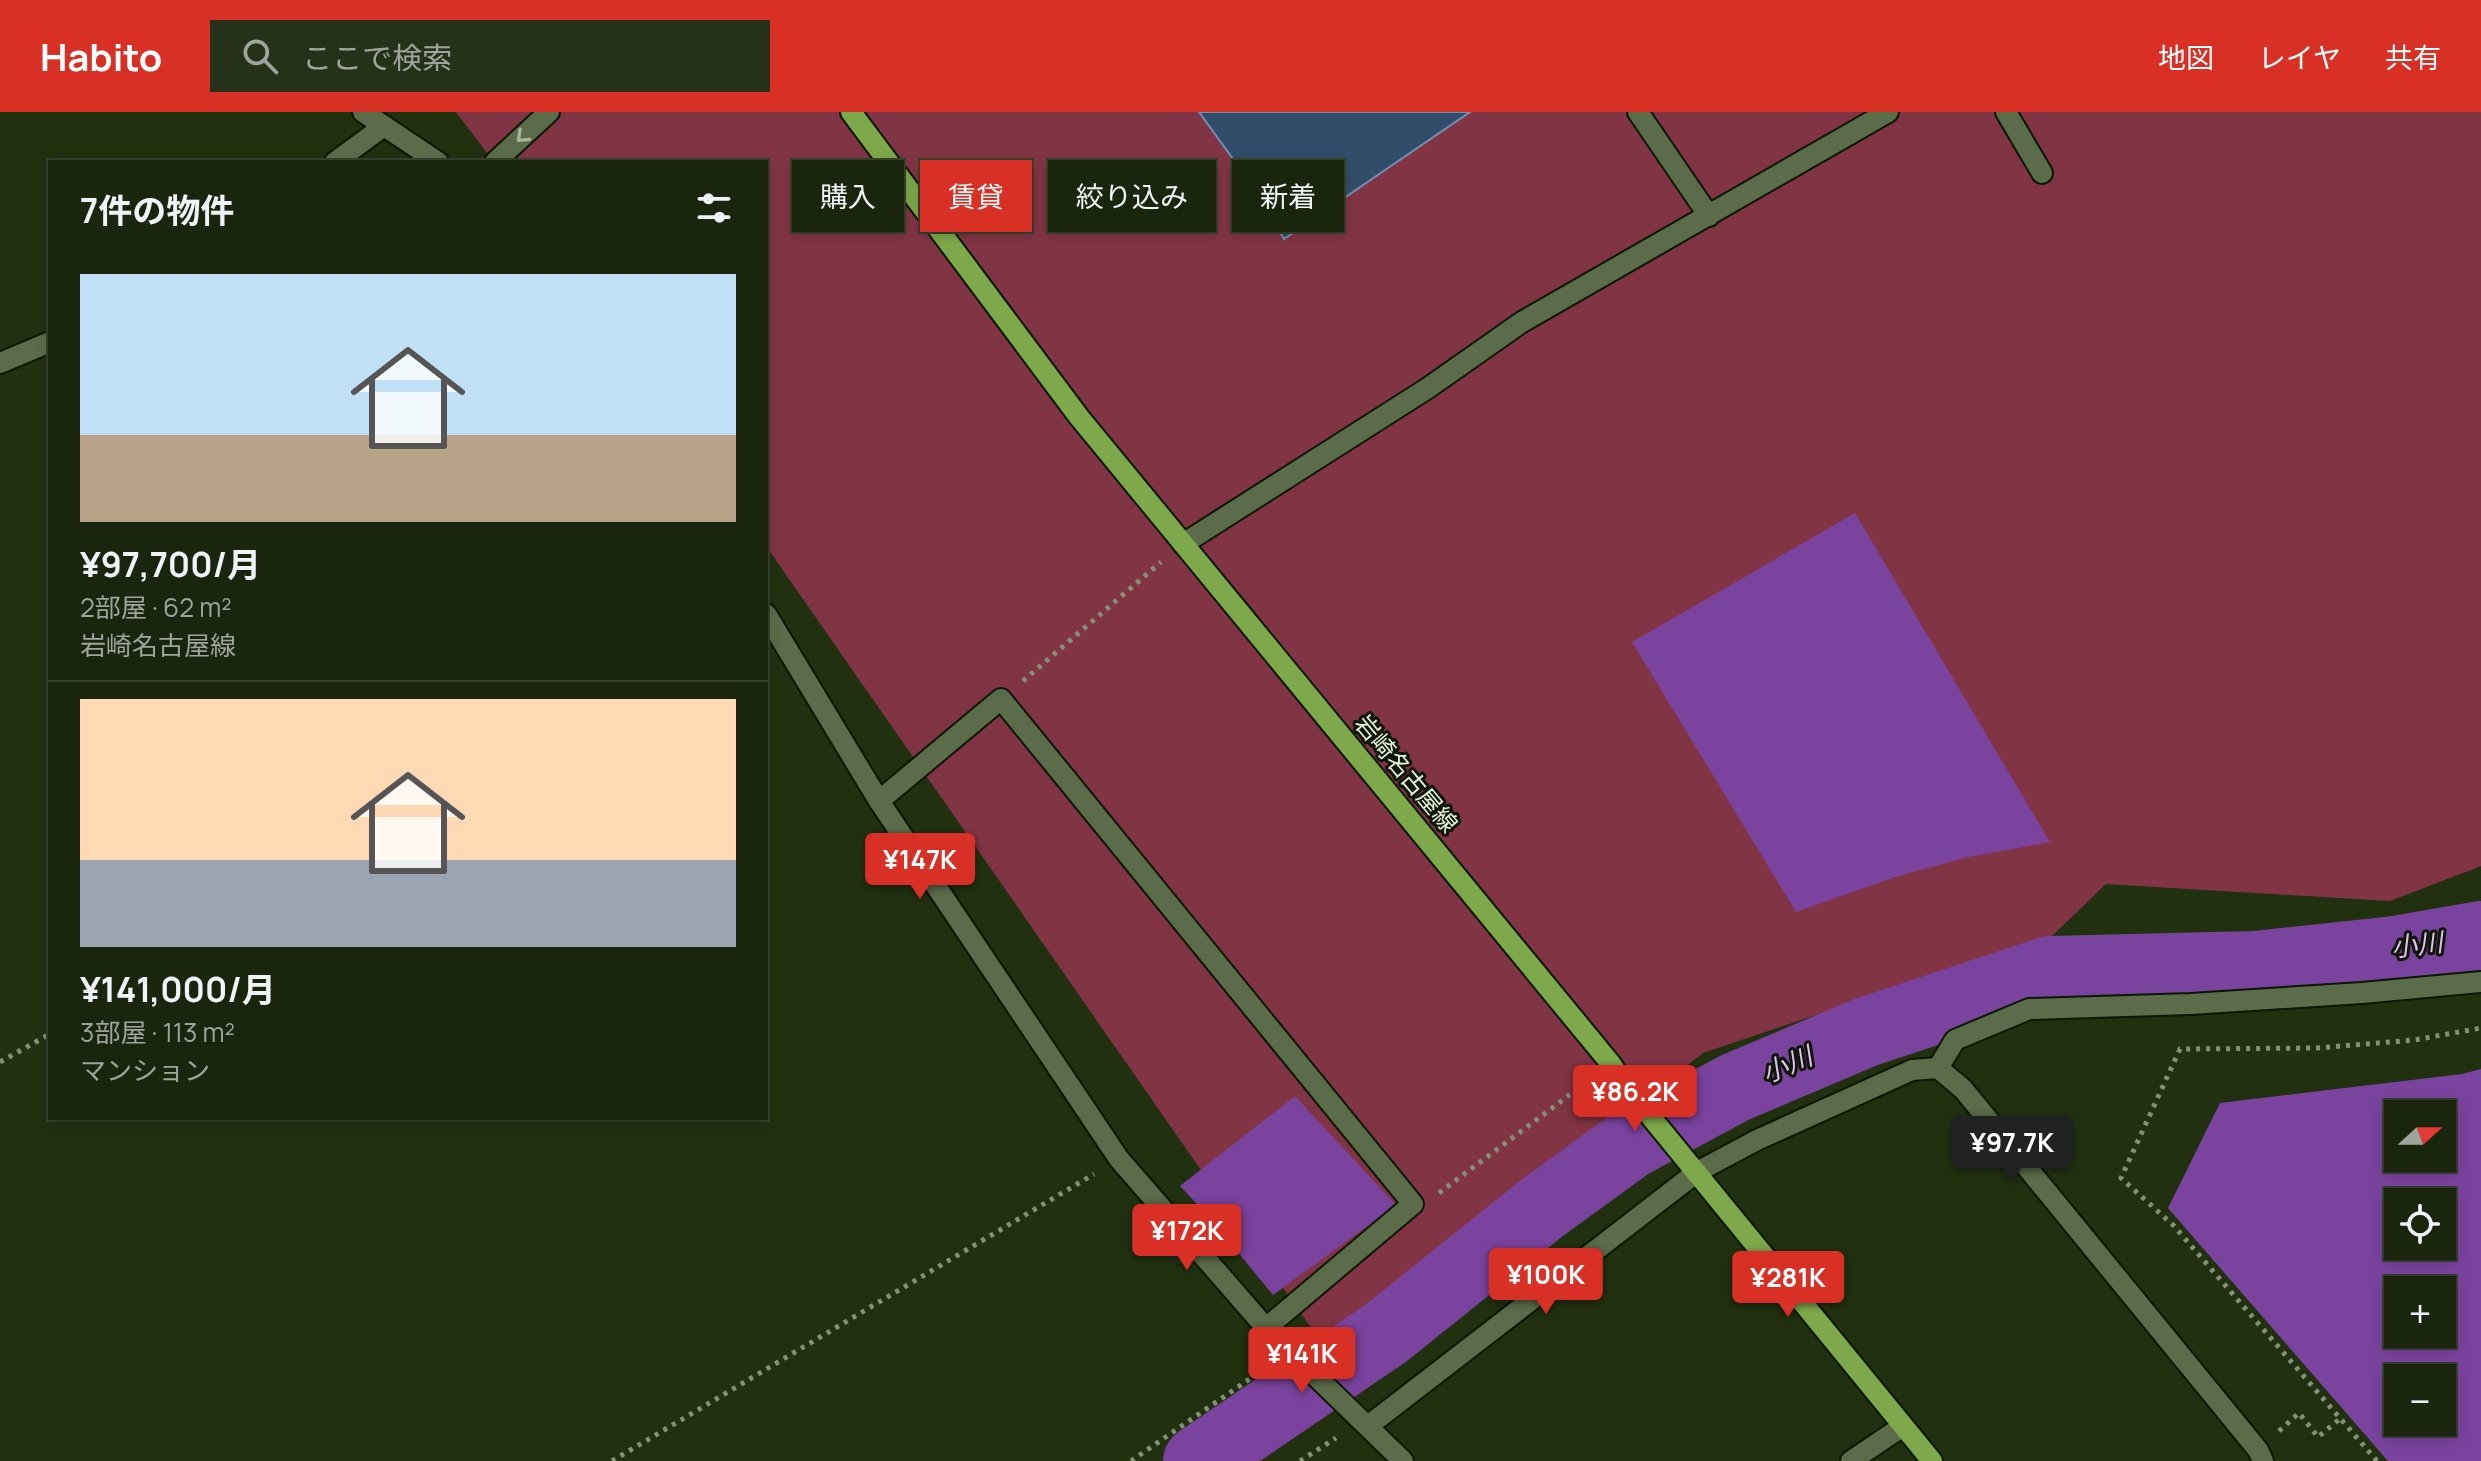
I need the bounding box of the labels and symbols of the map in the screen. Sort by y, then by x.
one-way arrow [517,128,532,142]
street label: 岩崎名古屋線 [1348,707,1466,839]
pin: ¥147K [864,833,976,901]
water label: 小川 [2389,923,2448,965]
water label: 小川 [1756,1036,1820,1091]
pin: ¥86.2K [1570,1065,1700,1133]
north arrow [2384,1100,2456,1172]
pin: ¥97.7K [1947,1116,2077,1184]
pin: ¥172K [1131,1204,1243,1272]
pin: ¥100K [1490,1248,1602,1316]
pin: ¥281K [1732,1251,1844,1319]
pin: ¥141K [1246,1327,1358,1395]

